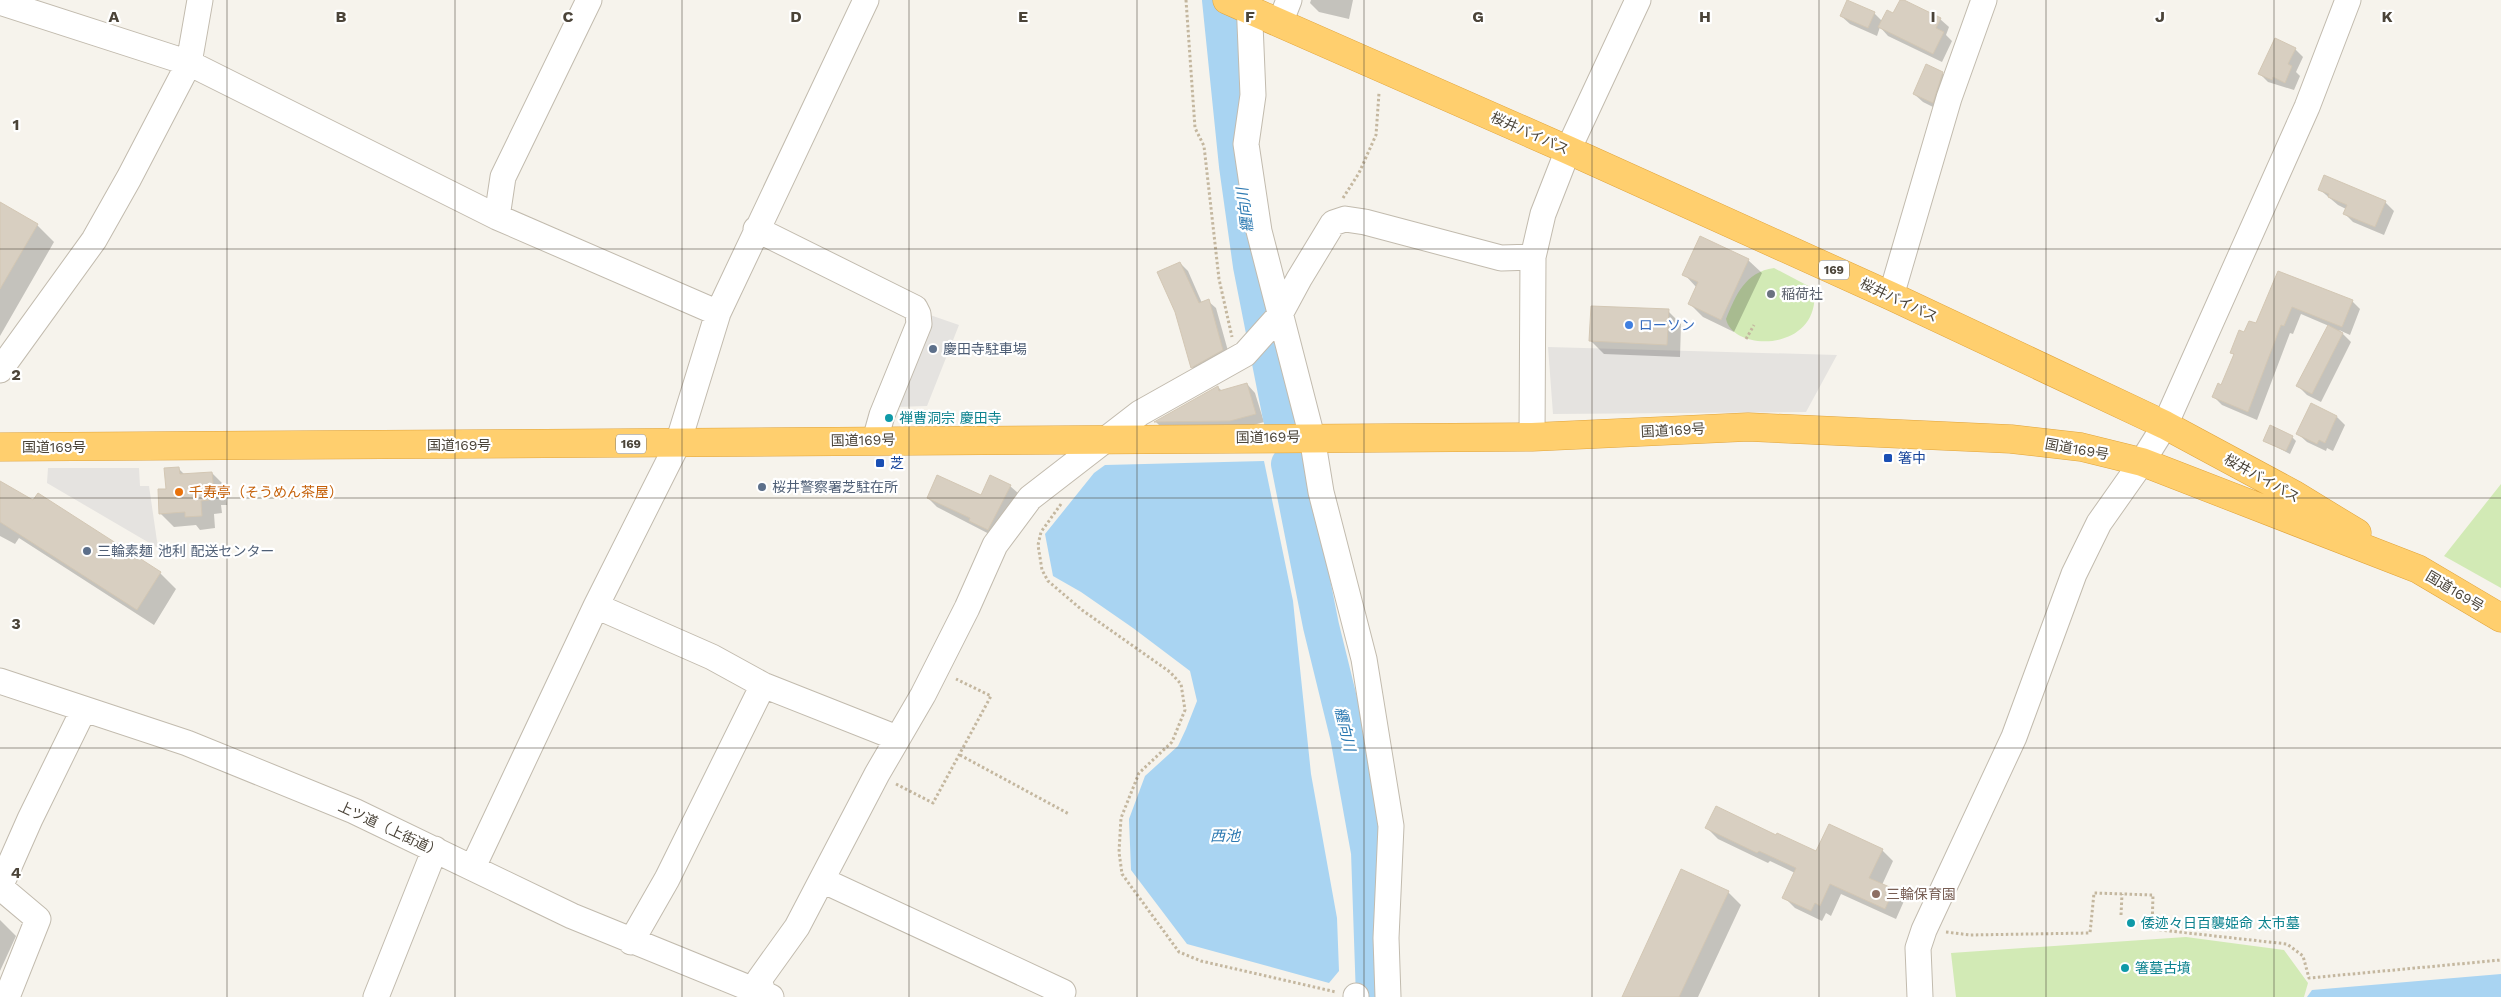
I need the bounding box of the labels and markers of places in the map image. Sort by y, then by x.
place label: 稲荷社 [1781,286,1823,302]
marker: 稲荷社 [1765,288,1777,300]
place label: ローソン [1639,317,1695,333]
marker: ローソン [1623,319,1635,331]
place label: 慶田寺駐車場 [943,341,1027,357]
marker: 慶田寺駐車場 [927,343,939,355]
place label: 禅曹洞宗 慶田寺 [899,410,1002,426]
marker: 禅曹洞宗 慶田寺 [883,412,895,424]
place label: 箸中 [1898,450,1926,466]
marker: 箸中 [1882,452,1894,464]
place label: 芝 [890,455,904,471]
marker: 芝 [874,457,886,469]
place label: 桜井警察署芝駐在所 [772,479,898,495]
marker: 桜井警察署芝駐在所 [756,481,768,493]
place label: 千寿亭（そうめん茶屋） [189,484,343,500]
marker: 千寿亭（そうめん茶屋） [173,486,185,498]
place label: 三輪素麺 池利 配送センター [97,543,275,559]
marker: 三輪素麺 池利 配送センター [81,545,93,557]
place label: 三輪保育園 [1886,886,1956,902]
marker: 三輪保育園 [1870,888,1882,900]
place label: 倭迹々日百襲姫命 太市墓 [2141,915,2300,931]
marker: 倭迹々日百襲姫命 太市墓 [2125,917,2137,929]
place label: 箸墓古墳 [2135,960,2191,976]
marker: 箸墓古墳 [2119,962,2131,974]

